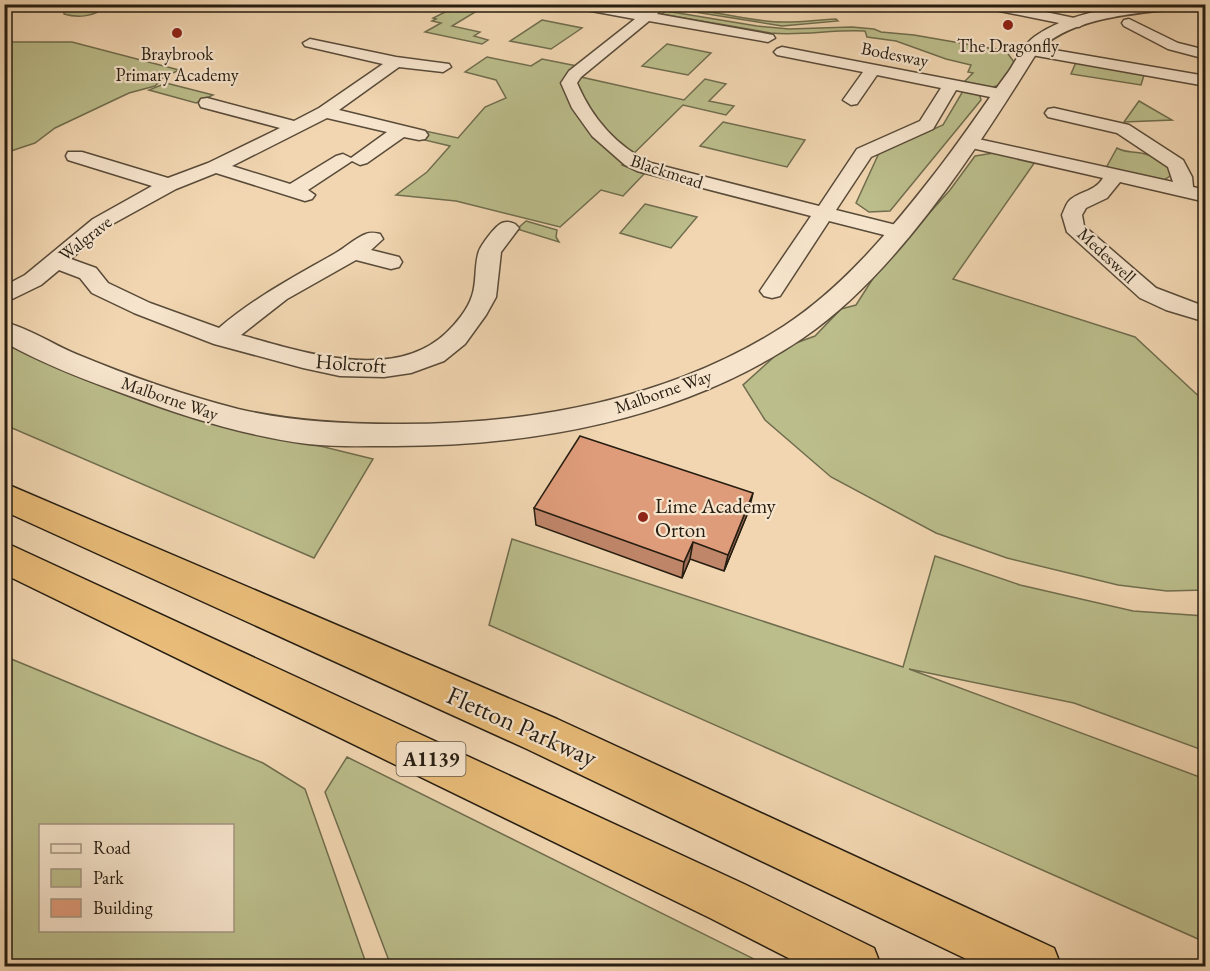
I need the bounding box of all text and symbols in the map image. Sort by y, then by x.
marker: The Dragonfly [1001,18,1015,32]
marker: Braybrook Primary Academy [170,26,184,40]
place label: The Dragonfly [957,34,1059,57]
street label: Bodesway [859,36,931,72]
place label: Braybrook Primary Academy [115,42,239,86]
street label: Blackmead [628,148,707,194]
street label: Walgrave [54,210,116,266]
street label: Medeswell [1073,222,1141,288]
street label: Holcroft [315,347,388,379]
street label: Malborne Way [611,364,715,418]
street label: Malborne Way [118,371,222,425]
place label: Lime Academy Orton [655,492,777,543]
marker: Lime Academy Orton [636,510,650,524]
street label: Fletton Parkway [442,678,603,775]
road number: A1139 [396,742,466,776]
legend [39,824,234,932]
text: Road [93,836,132,859]
text: Park [93,866,124,889]
text: Building [93,896,153,919]

